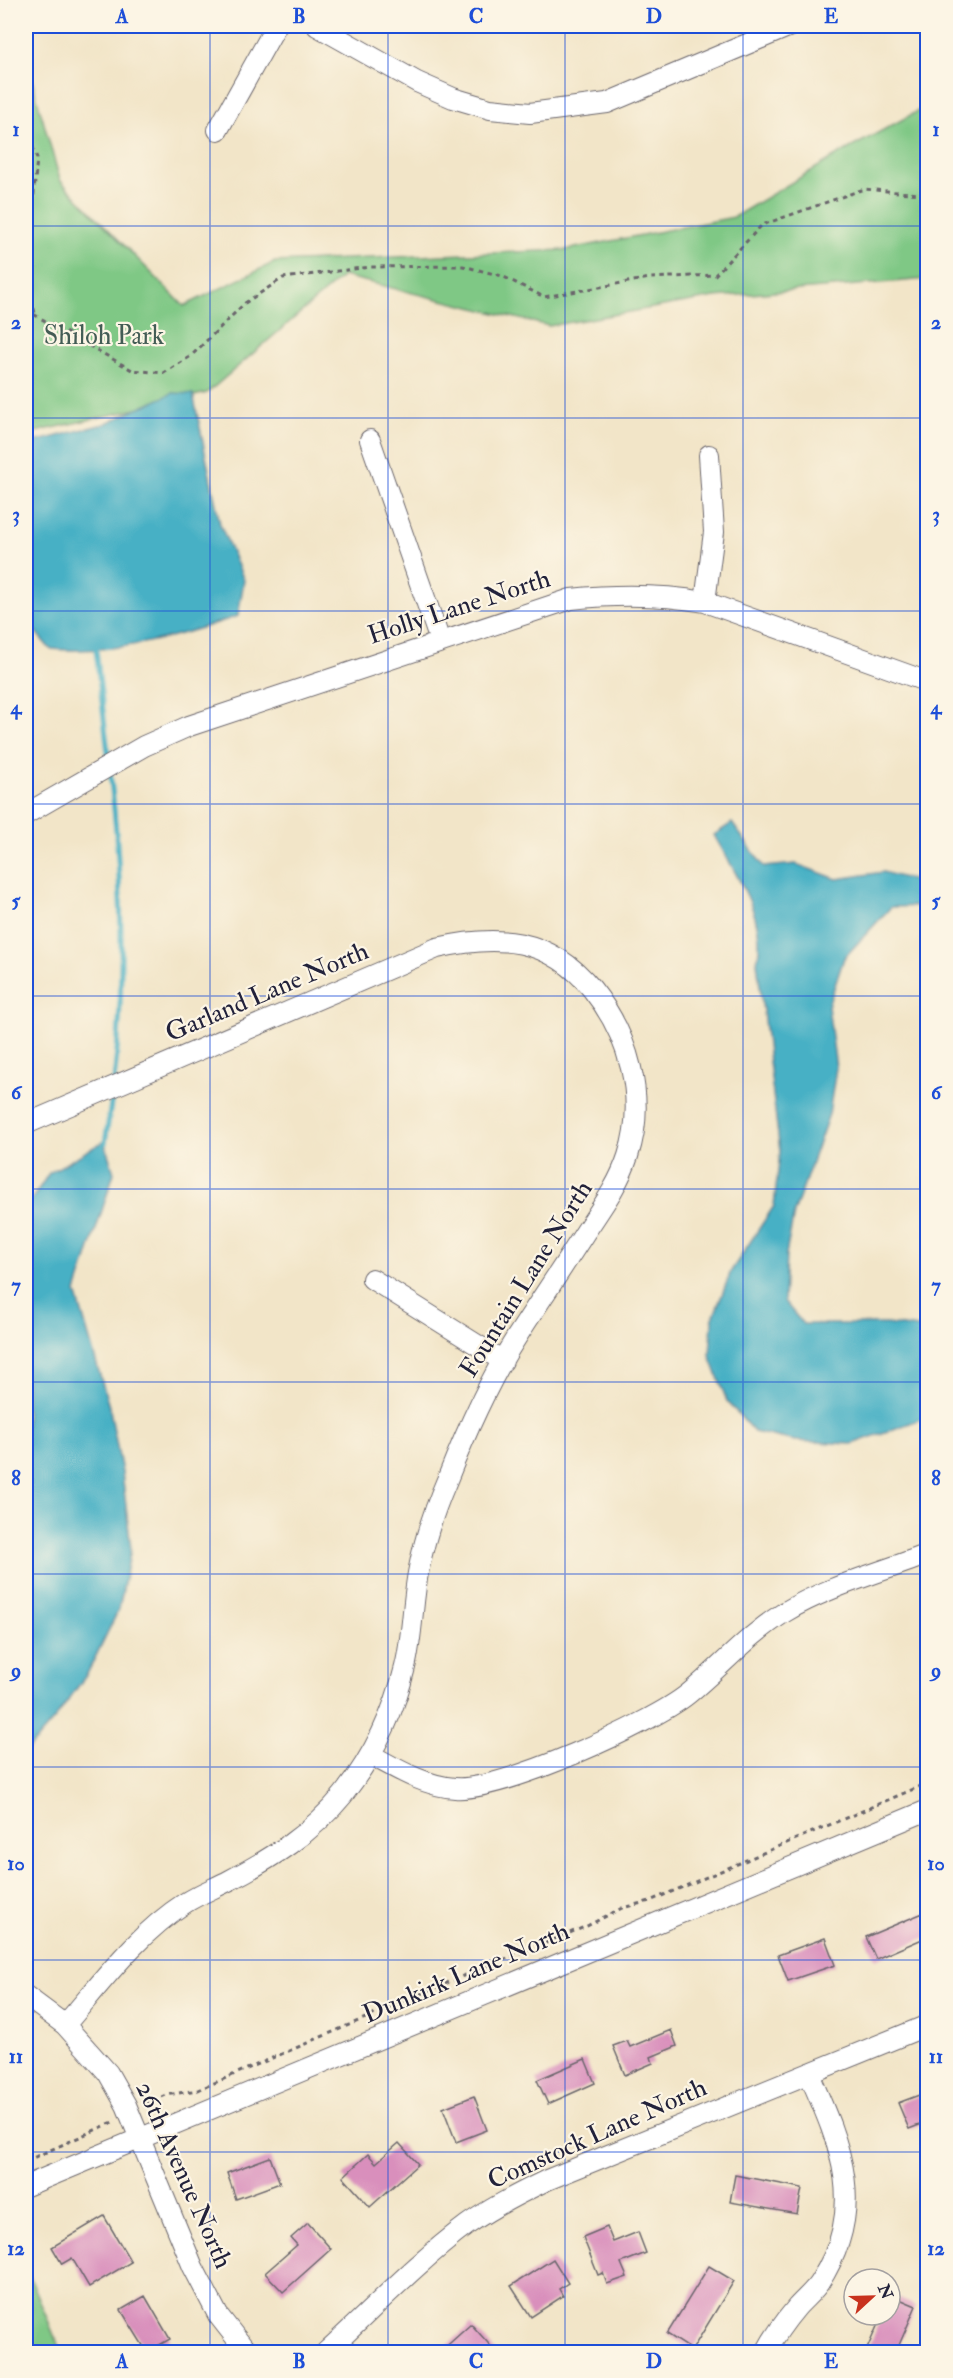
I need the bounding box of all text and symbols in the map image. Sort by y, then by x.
text: A [115,4,129,29]
text: B [292,4,306,29]
text: C [469,4,483,29]
text: D [646,4,662,29]
text: E [824,4,839,29]
text: 1 [12,117,20,142]
text: 1 [932,117,940,142]
text: 2 [11,310,21,335]
text: 2 [931,310,941,335]
park label: Shiloh Park [44,320,165,352]
text: 3 [12,502,20,527]
text: 3 [932,502,940,527]
street label: Holly Lane North [364,562,554,652]
text: 4 [10,695,23,720]
text: 4 [930,695,943,720]
text: 5 [12,888,22,913]
text: 5 [932,888,942,913]
street label: Garland Lane North [161,935,374,1049]
text: 6 [11,1080,23,1105]
text: 6 [931,1080,943,1105]
street label: Fountain Lane North [453,1174,600,1383]
text: 7 [11,1273,21,1298]
text: 7 [931,1273,941,1298]
text: 8 [11,1466,21,1491]
text: 8 [931,1466,941,1491]
text: 9 [9,1658,21,1683]
text: 9 [929,1658,941,1683]
text: 10 [7,1851,25,1876]
text: 10 [927,1851,945,1876]
street label: Dunkirk Lane North [358,1915,574,2031]
text: 11 [9,2044,23,2069]
text: 11 [929,2044,943,2069]
street label: Comstock Lane North [483,2071,712,2197]
street label: 26th Avenue North [128,2076,240,2274]
text: 12 [7,2236,25,2261]
text: 12 [927,2236,945,2261]
north arrow [842,2267,902,2327]
text: N [873,2280,897,2303]
text: A [115,2349,129,2374]
text: B [292,2349,306,2374]
text: C [469,2349,483,2374]
text: D [646,2349,662,2374]
text: E [824,2349,839,2374]

